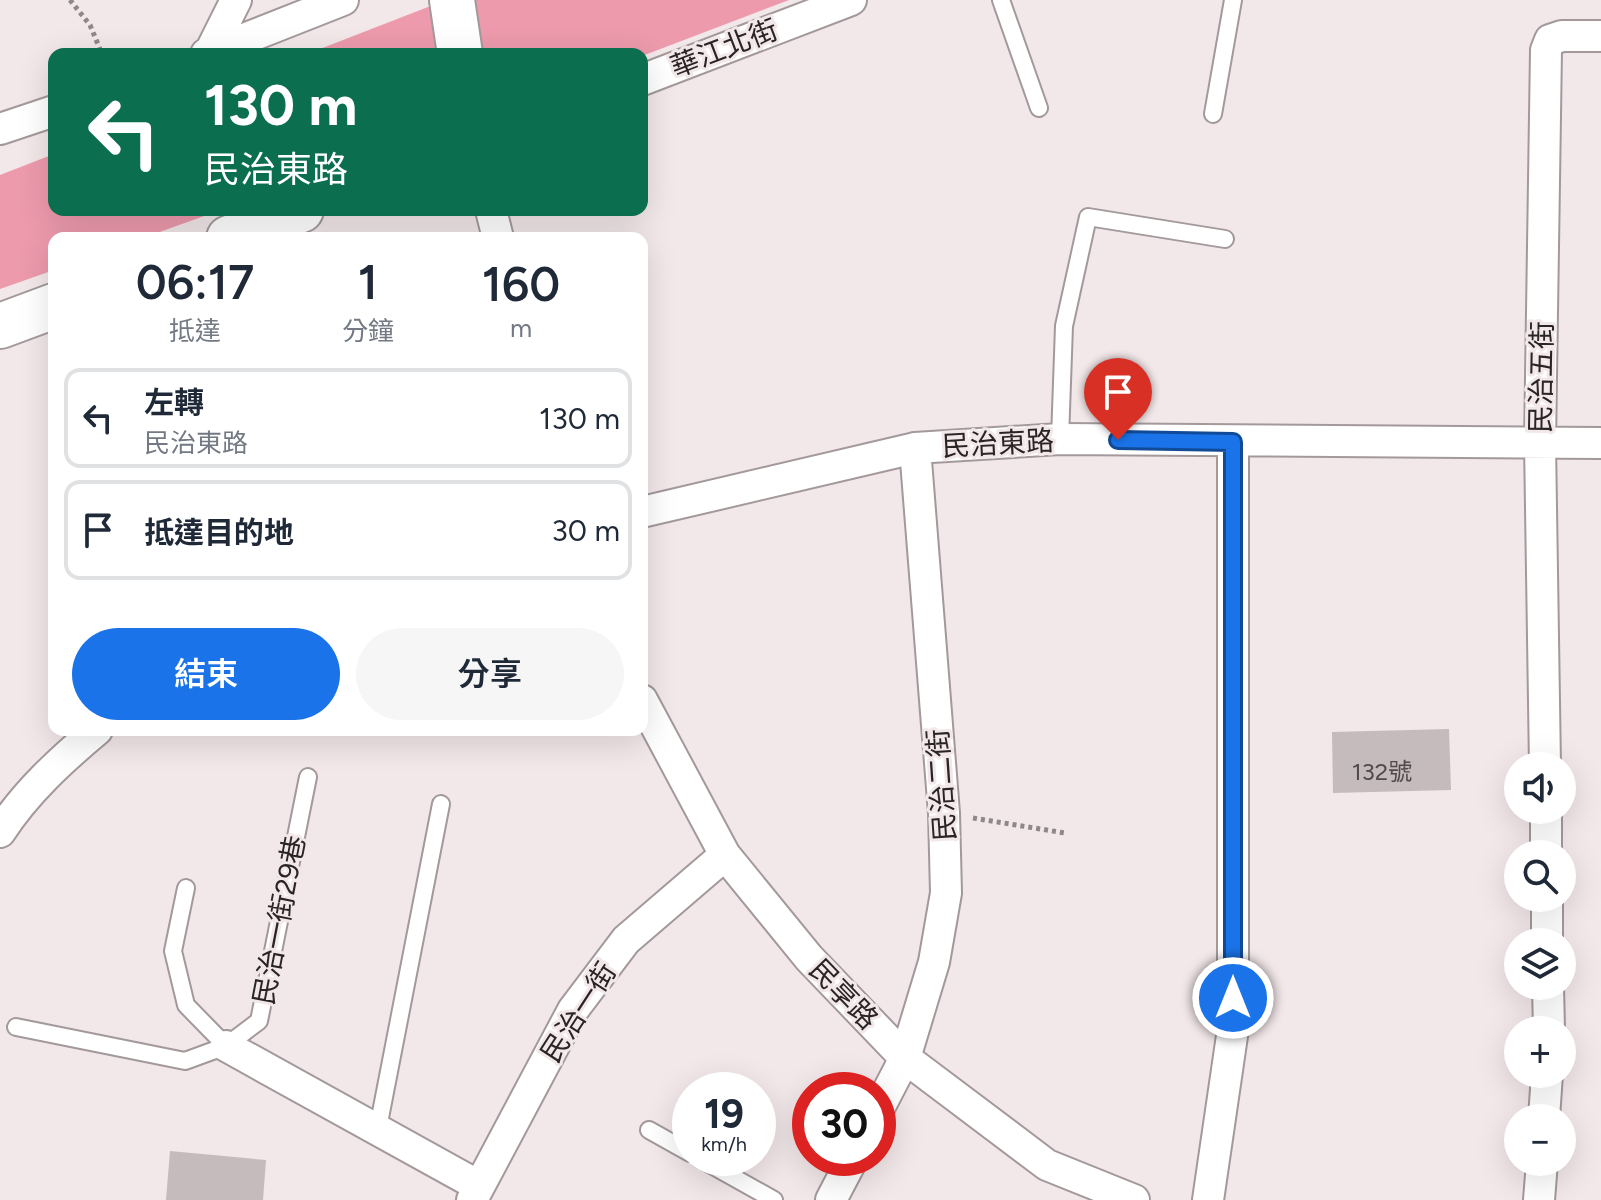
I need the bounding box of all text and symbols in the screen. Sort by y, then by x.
street label: 華江北街 [666,12,782,84]
text: 130 m [204,72,357,139]
icon: left [72,80,176,184]
text: 民治東路 [204,148,348,191]
text: 06:17 [136,253,254,311]
text: 1 [358,253,378,311]
text: 160 [482,255,560,313]
text: m [510,312,532,344]
text: 抵達 [169,315,221,347]
text: 分鐘 [342,315,394,347]
street label: 民治五街 [1523,321,1559,433]
pin [1084,358,1152,440]
icon: arrive [1096,370,1140,414]
text: 左轉 [144,384,204,421]
icon: left [76,396,120,440]
text: 130 m [539,400,620,437]
street label: 民治東路 [941,423,1055,463]
text: 民治東路 [144,427,248,459]
icon: arrive [76,508,120,552]
text: 30 m [552,512,620,549]
text: 抵達目的地 [144,514,294,551]
button: 結束 [72,628,340,720]
button: 分享 [356,628,624,720]
street label: 民治二街 [920,728,962,842]
map controls [1504,752,1576,1176]
button: sound [1504,752,1576,824]
house number: 132號 [1352,757,1412,786]
street label: 民治一街29巷 [246,833,312,1007]
button: search [1504,840,1576,912]
button: layers [1504,928,1576,1000]
street label: 民享路 [803,952,885,1036]
street label: 民治一街 [533,956,623,1068]
position arrow [1191,956,1275,1040]
button: + [1504,1016,1576,1088]
speed limit sign: 30 [792,1072,896,1176]
text: 19 [704,1090,744,1138]
button: − [1504,1104,1576,1176]
text: km/h [701,1132,747,1156]

